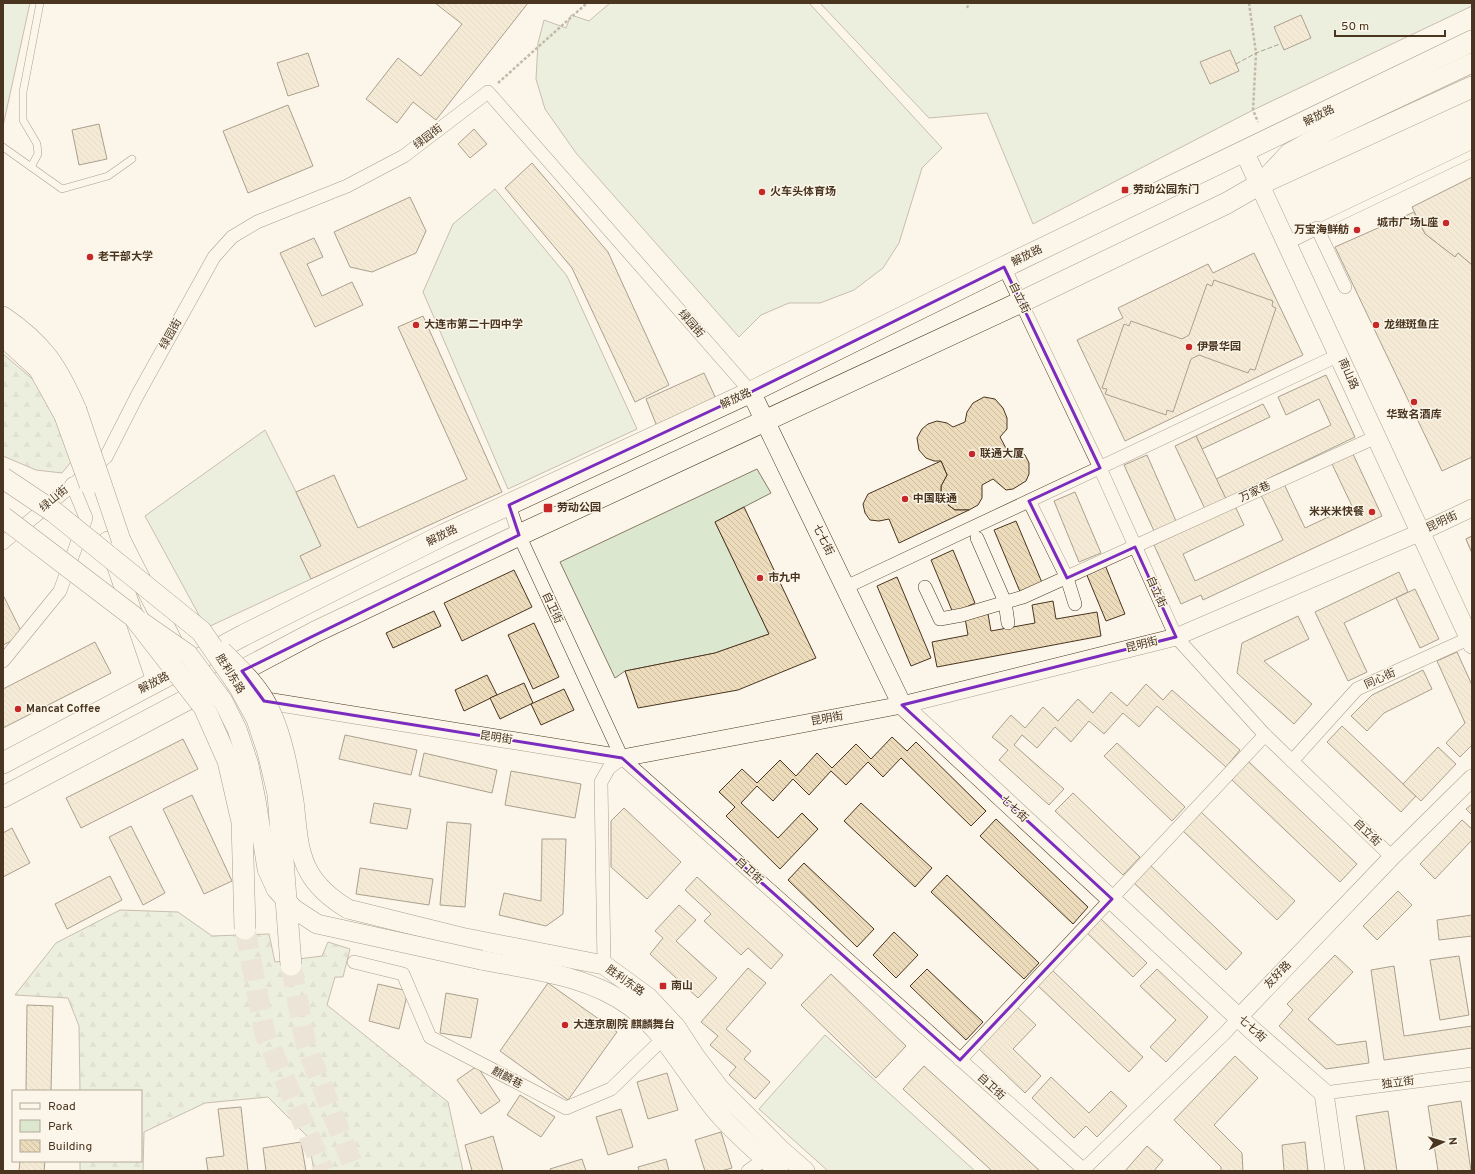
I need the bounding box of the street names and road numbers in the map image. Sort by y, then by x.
street label: 解放路 [1301,102,1337,130]
street label: 绿园街 [411,121,445,153]
street label: 解放路 [1009,242,1045,270]
street label: 自立街 [1005,280,1033,316]
street label: 绿园街 [675,307,707,341]
street label: 绿园街 [157,316,185,352]
street label: 南山路 [1335,356,1361,392]
street label: 解放路 [718,386,754,412]
street label: 万家巷 [1237,479,1273,505]
street label: 绿山街 [37,483,71,515]
street label: 昆明街 [1424,509,1460,535]
street label: 解放路 [424,522,460,550]
street label: 七七街 [809,522,837,558]
street label: 自立街 [1143,574,1169,610]
street label: 自卫街 [539,590,565,626]
street label: 昆明街 [1124,634,1160,656]
street label: 胜利东路 [212,652,248,696]
street label: 同心街 [1362,666,1398,692]
street label: 解放路 [136,669,172,697]
street label: 昆明街 [809,709,845,729]
street label: 昆明街 [479,729,513,747]
street label: 七七街 [997,793,1031,825]
street label: 自立街 [1350,817,1384,849]
street label: 自卫街 [732,855,766,887]
street label: 友好路 [1262,958,1294,992]
street label: 胜利东路 [603,963,647,999]
street label: 七七街 [1235,1013,1269,1045]
street label: 麒麟巷 [489,1064,525,1092]
street label: 自卫街 [974,1071,1008,1103]
street label: 独立街 [1381,1074,1415,1092]

